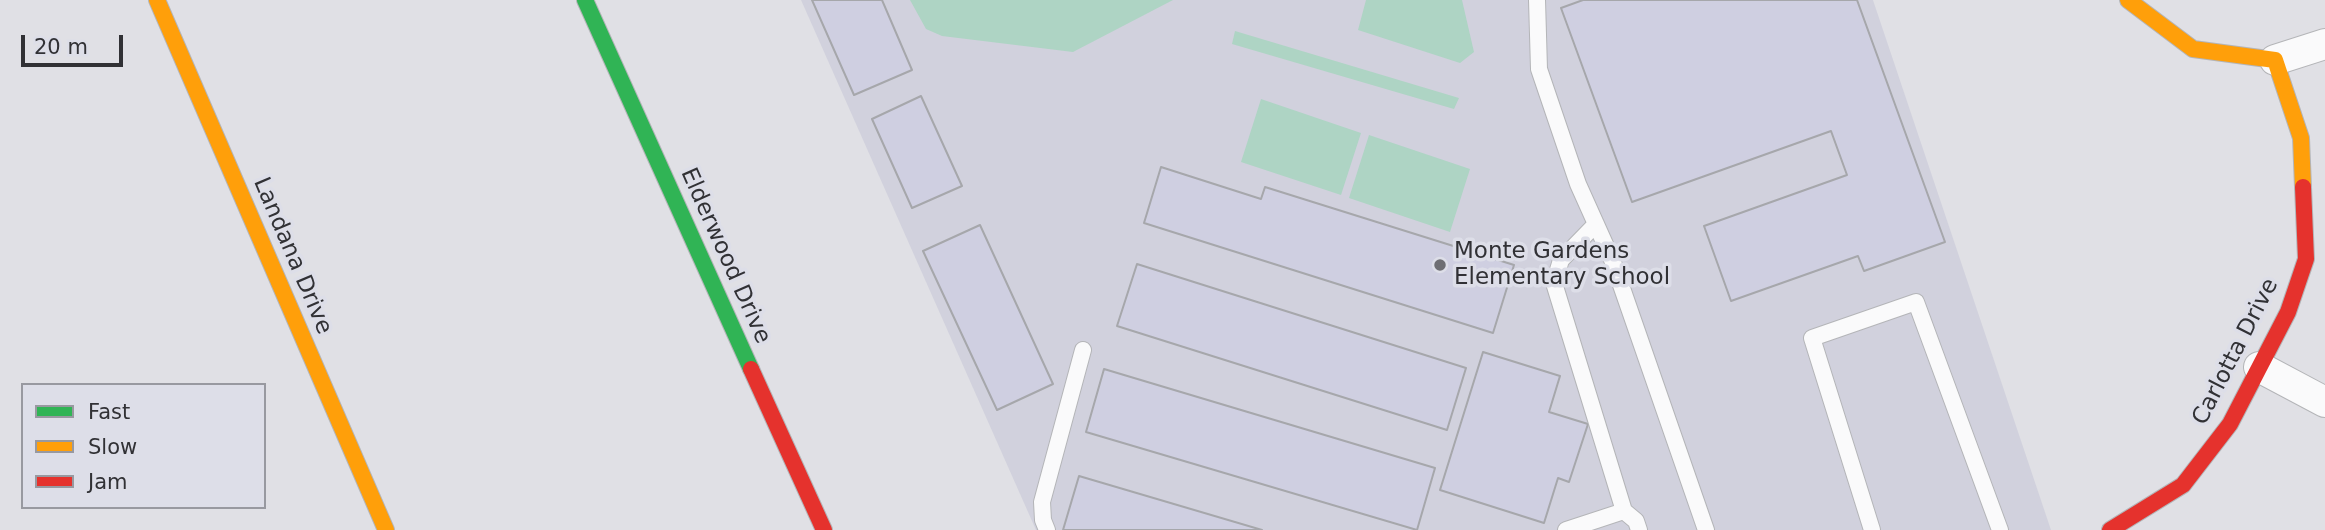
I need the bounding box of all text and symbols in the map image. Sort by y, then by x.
scale bar [24,21,126,65]
text: 20 m [34,35,88,59]
street label: Elderwood Drive [674,164,776,348]
street label: Landana Drive [247,174,337,338]
place label: Monte Gardens Elementary School [1454,238,1670,292]
marker: Monte Gardens Elementary School [1432,257,1448,273]
street label: Carlotta Drive [2187,274,2285,430]
legend [21,383,266,509]
text: Fast [88,400,130,424]
text: Slow [88,435,137,459]
text: Jam [88,470,128,494]

